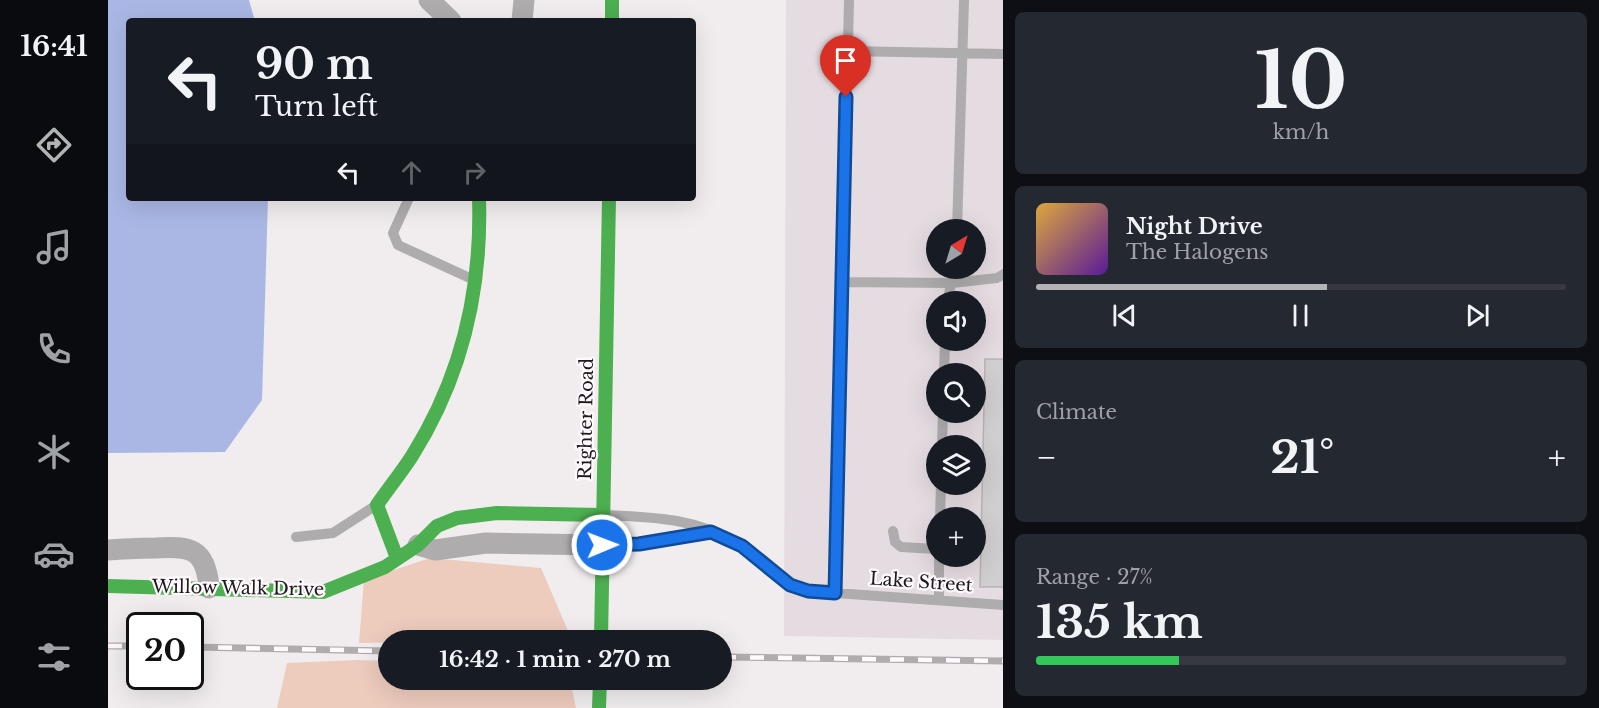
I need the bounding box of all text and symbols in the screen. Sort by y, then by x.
text: 16:41 [20,30,88,63]
text: 10 [1255,32,1347,129]
pin [820,35,871,97]
text: 90 m [255,38,373,90]
icon: left [156,42,234,120]
icon: arrive [829,44,862,77]
text: Turn left [255,90,378,123]
text: km/h [1273,120,1329,144]
icon: directions [33,124,75,166]
icon: left [332,156,365,189]
icon: ahead [395,156,428,189]
icon: right [458,156,491,189]
text: Night Drive [1126,213,1263,240]
north arrow [926,219,986,279]
map controls [926,219,986,567]
icon: music [33,226,75,268]
text: The Halogens [1126,240,1268,264]
button: sound [926,291,986,351]
icon: previous [1108,299,1141,332]
icon: pause [1284,299,1317,332]
icon: next [1461,299,1494,332]
icon: phone [33,328,75,370]
street label: Righter Road [574,358,598,480]
button: search [926,363,986,423]
text: Climate [1036,400,1117,424]
text: 21° [1270,429,1334,485]
icon: climate [33,431,75,473]
button: layers [926,435,986,495]
text: − [1036,437,1057,478]
text: + [1548,437,1566,478]
button: + [926,507,986,567]
position arrow [570,513,634,577]
icon: car [33,533,75,575]
text: Range · 27% [1036,565,1153,589]
street label: Lake Street [869,567,973,597]
street label: Willow Walk Drive [151,575,324,601]
text: 135 km [1036,594,1203,650]
speed limit sign: 20 [126,612,204,690]
icon: filters [33,636,75,678]
text: 16:42 · 1 min · 270 m [439,646,671,673]

